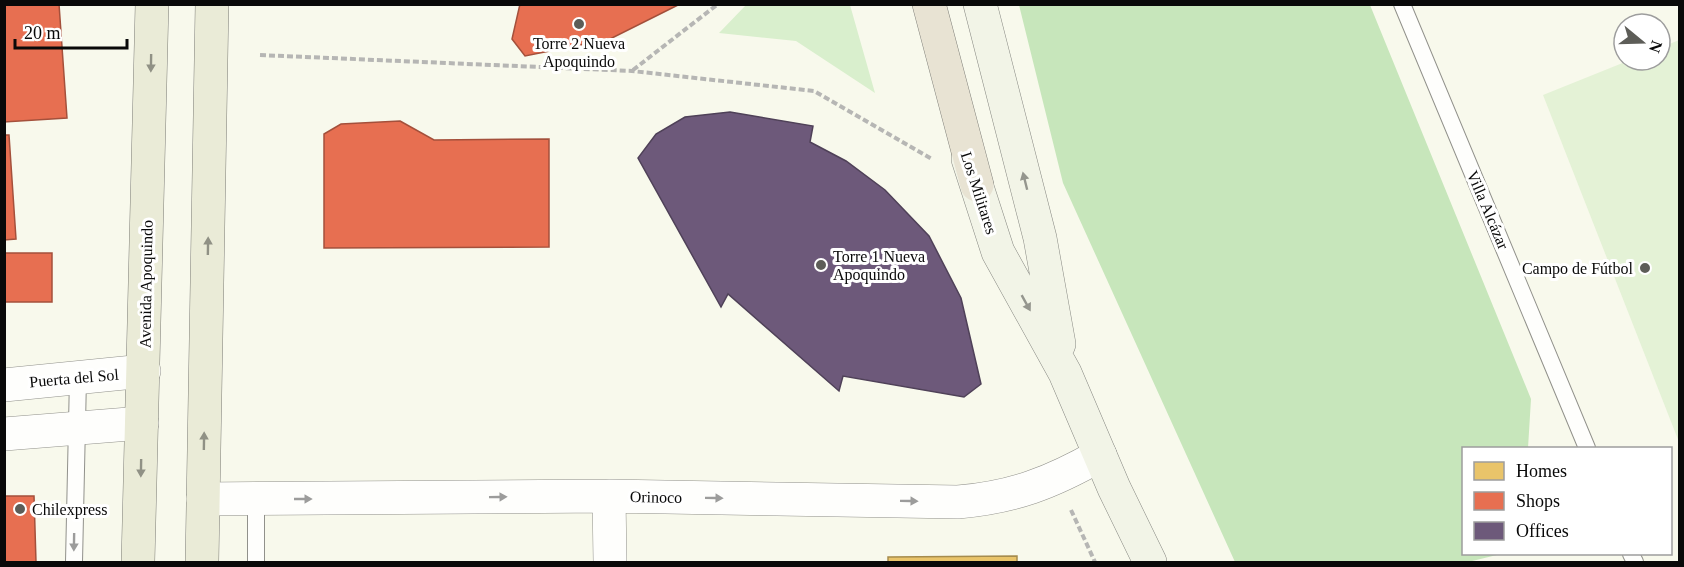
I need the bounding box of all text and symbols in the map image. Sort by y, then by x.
scale bar [15,12,128,50]
north arrow [1612,12,1672,72]
marker: Torre 2 Nueva Apoquindo [572,17,586,31]
text: 20 m [24,23,61,43]
place label: Torre 2 Nueva Apoquindo [533,35,625,71]
text: N [1646,38,1666,55]
one-way arrow [146,53,156,72]
street label: Los Militares [958,150,1000,236]
street label: Villa Alcázar [1464,168,1512,253]
one-way arrow [1020,172,1029,190]
street label: Avenida Apoquindo [136,220,157,348]
one-way arrow [203,237,212,256]
place label: Torre 1 Nueva Apoquindo [833,248,925,284]
marker: Torre 1 Nueva Apoquindo [814,258,828,272]
place label: Campo de Fútbol [1522,260,1634,278]
marker: Campo de Fútbol [1638,261,1652,275]
one-way arrow [1021,295,1031,312]
street label: Puerta del Sol [29,366,120,390]
one-way arrow [199,432,209,451]
legend [1462,447,1672,555]
one-way arrow [136,458,145,477]
text: Homes [1516,461,1567,481]
street label: Orinoco [630,488,682,506]
text: Shops [1516,491,1560,511]
one-way arrow [489,492,508,502]
one-way arrow [705,493,724,503]
one-way arrow [294,494,313,504]
one-way arrow [900,496,919,505]
place label: Chilexpress [32,501,108,519]
marker: Chilexpress [13,502,27,516]
text: Offices [1516,521,1569,541]
one-way arrow [70,532,79,551]

